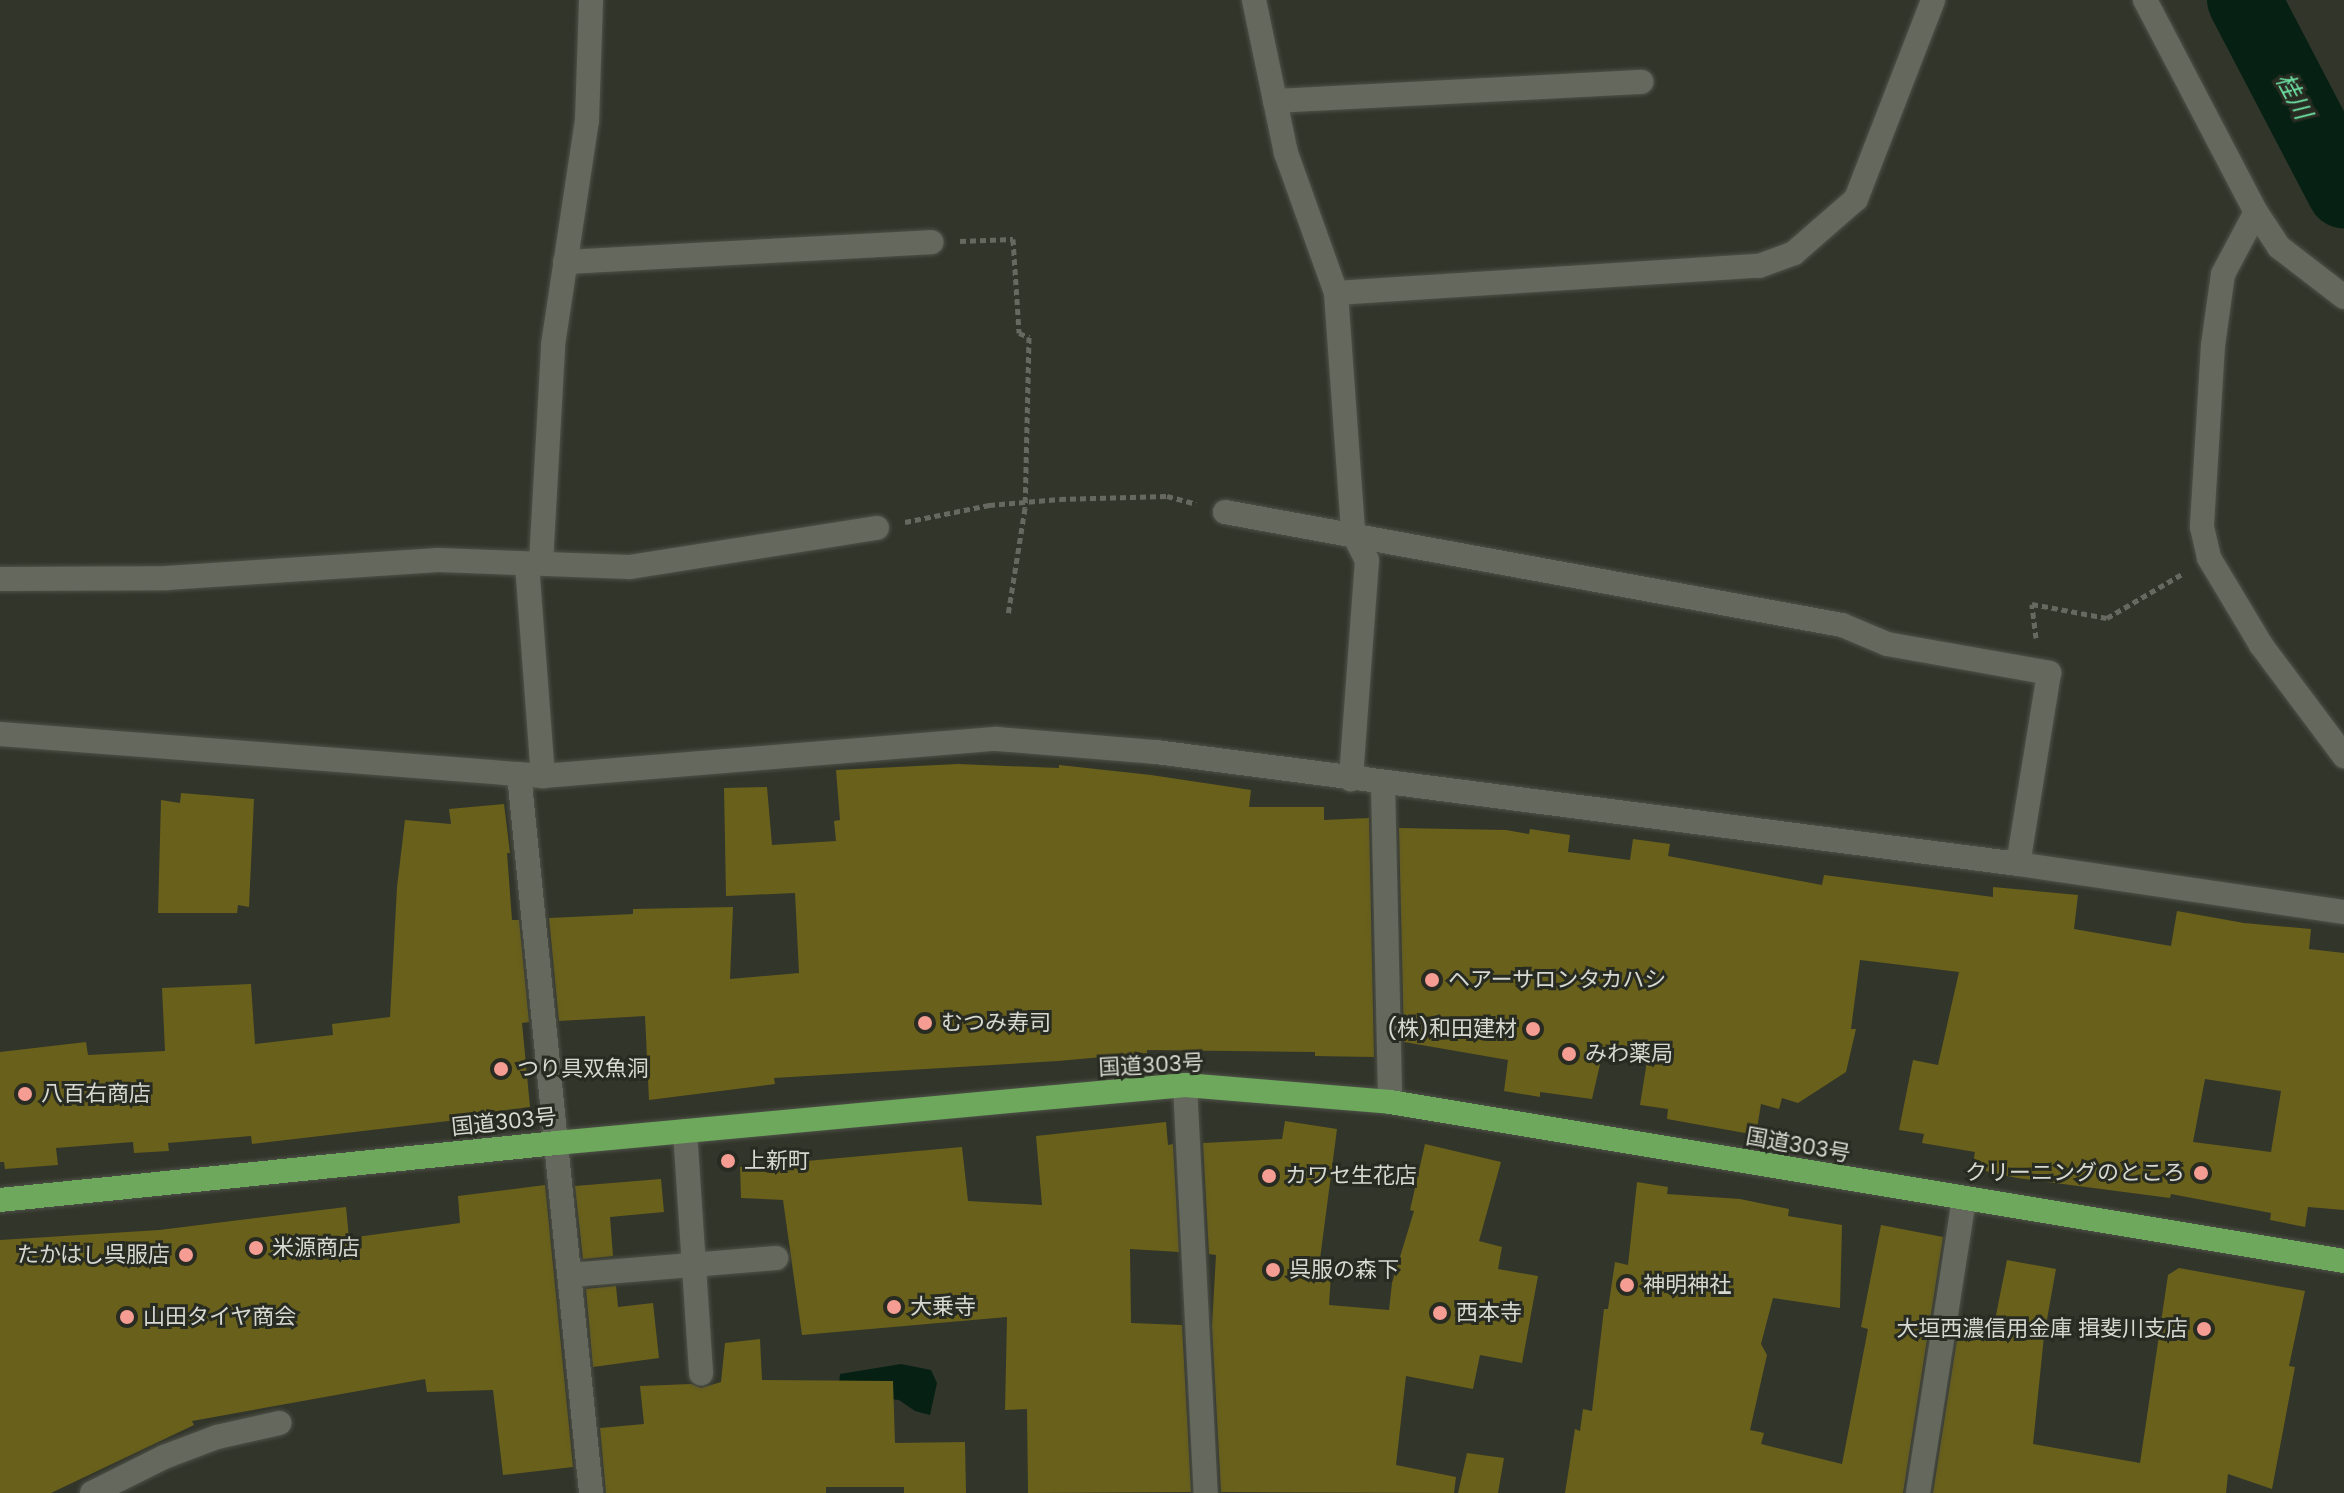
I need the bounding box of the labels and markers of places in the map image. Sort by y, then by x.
place label: ヘアーサロンタカハシ [1448,967,1667,993]
marker: ヘアーサロンタカハシ [1423,971,1441,989]
place label: むつみ寿司 [941,1010,1051,1036]
marker: むつみ寿司 [916,1014,934,1032]
place label: (株)和田建材 [1387,1016,1517,1042]
marker: (株)和田建材 [1524,1020,1542,1038]
place label: みわ薬局 [1585,1041,1673,1067]
marker: みわ薬局 [1560,1045,1578,1063]
place label: つり具双魚洞 [517,1056,649,1082]
marker: つり具双魚洞 [492,1060,510,1078]
place label: 八百右商店 [41,1081,151,1107]
marker: 八百右商店 [16,1085,34,1103]
place label: 上新町 [744,1148,810,1174]
marker: 上新町 [719,1152,737,1170]
place label: クリーニングのところ [1965,1160,2185,1186]
place label: カワセ生花店 [1285,1163,1417,1189]
marker: クリーニングのところ [2192,1164,2210,1182]
marker: カワセ生花店 [1260,1167,1278,1185]
place label: 米源商店 [272,1235,360,1261]
marker: 米源商店 [247,1239,265,1257]
place label: たかはし呉服店 [16,1242,170,1268]
marker: たかはし呉服店 [177,1246,195,1264]
place label: 呉服の森下 [1289,1257,1399,1283]
marker: 呉服の森下 [1264,1261,1282,1279]
place label: 神明神社 [1643,1272,1731,1298]
marker: 神明神社 [1618,1276,1636,1294]
place label: 大乗寺 [910,1294,976,1320]
marker: 大乗寺 [885,1298,903,1316]
place label: 西本寺 [1456,1300,1522,1326]
place label: 山田タイヤ商会 [143,1304,297,1330]
marker: 西本寺 [1431,1304,1449,1322]
marker: 山田タイヤ商会 [118,1308,136,1326]
place label: 大垣西濃信用金庫 揖斐川支店 [1896,1316,2188,1342]
marker: 大垣西濃信用金庫 揖斐川支店 [2195,1320,2213,1338]

